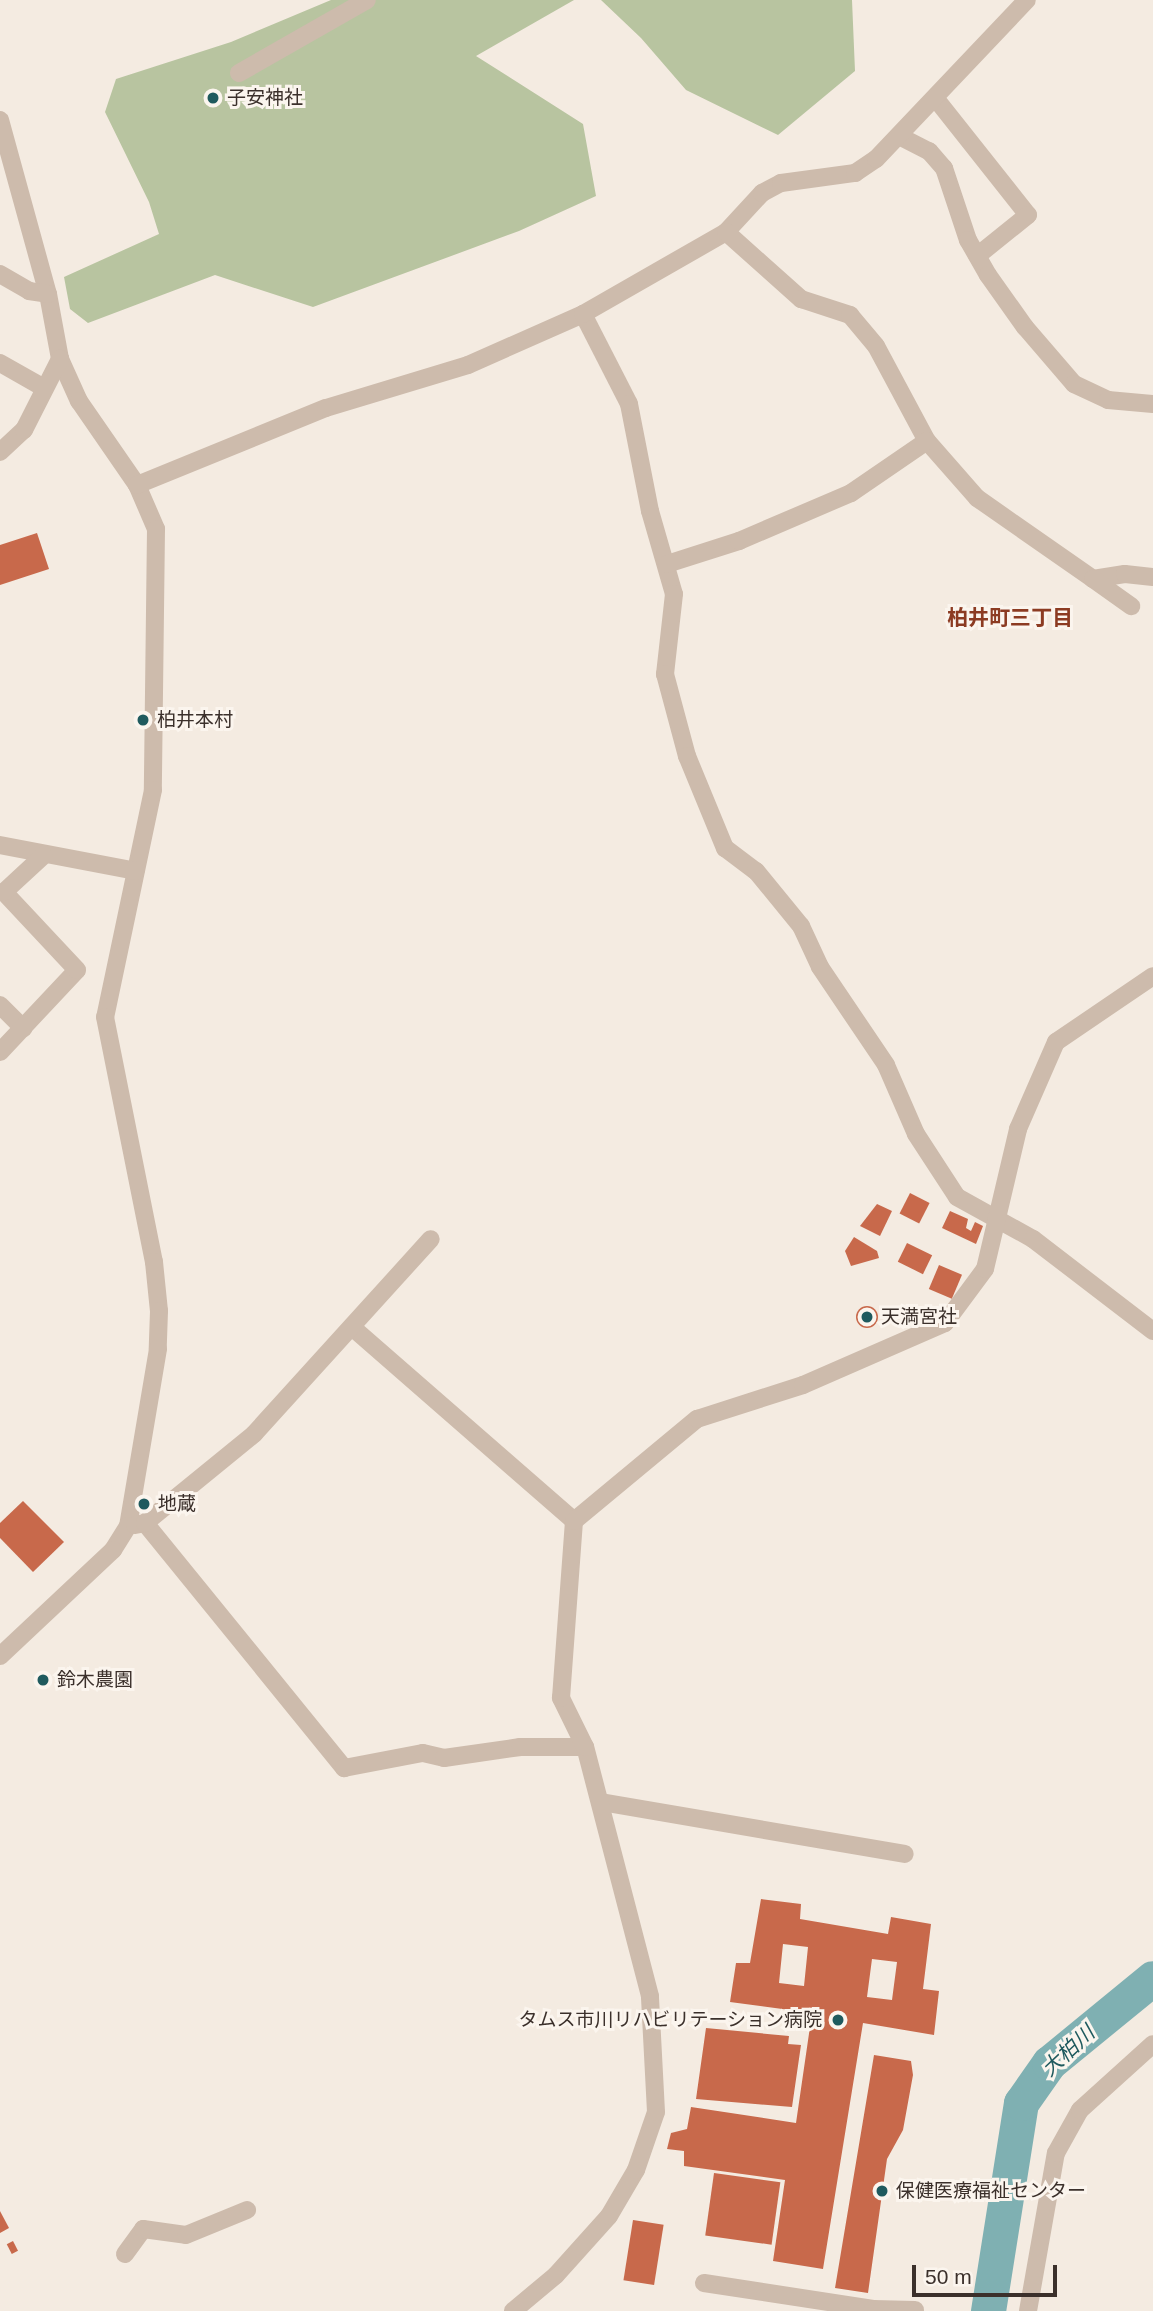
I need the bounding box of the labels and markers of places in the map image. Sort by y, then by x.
place label: 子安神社 [227,87,303,109]
marker: 子安神社 [205,90,221,106]
place label: 柏井本村 [157,709,233,731]
marker: 柏井本村 [135,712,151,728]
place label: 天満宮社 [881,1306,957,1328]
marker: 天満宮社 [859,1309,875,1325]
place label: 地蔵 [158,1493,196,1515]
marker: 地蔵 [136,1496,152,1512]
place label: 鈴木農園 [57,1669,133,1691]
marker: 鈴木農園 [35,1672,51,1688]
place label: タムス市川リハビリテーション病院 [518,2009,822,2031]
marker: タムス市川リハビリテーション病院 [828,2010,848,2030]
place label: 保健医療福祉センター [896,2180,1086,2202]
marker: 保健医療福祉センター [874,2183,890,2199]

